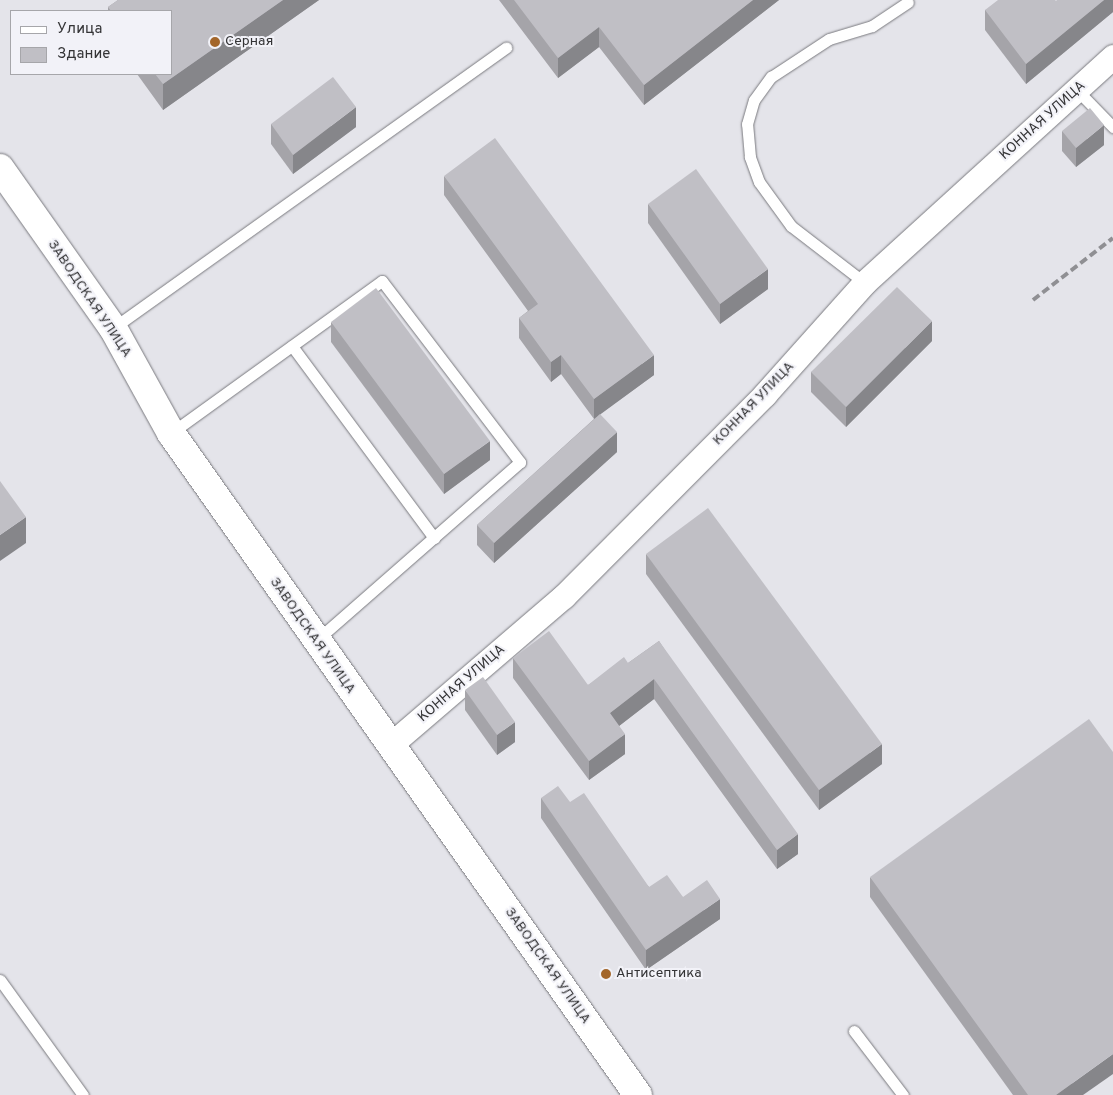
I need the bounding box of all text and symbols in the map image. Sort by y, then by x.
legend [10,10,172,75]
text: Улица [57,20,102,39]
place label: Серная [225,34,273,50]
marker: Серная [209,36,221,48]
text: Здание [57,45,110,64]
street label: КОННАЯ УЛИЦА [997,78,1089,164]
street label: ЗАВОДСКАЯ УЛИЦА [43,237,135,361]
street label: КОННАЯ УЛИЦА [710,359,798,449]
street label: ЗАВОДСКАЯ УЛИЦА [266,575,358,697]
street label: КОННАЯ УЛИЦА [415,642,509,726]
street label: ЗАВОДСКАЯ УЛИЦА [501,905,593,1027]
place label: Антисептика [616,966,702,982]
marker: Антисептика [600,968,612,980]

